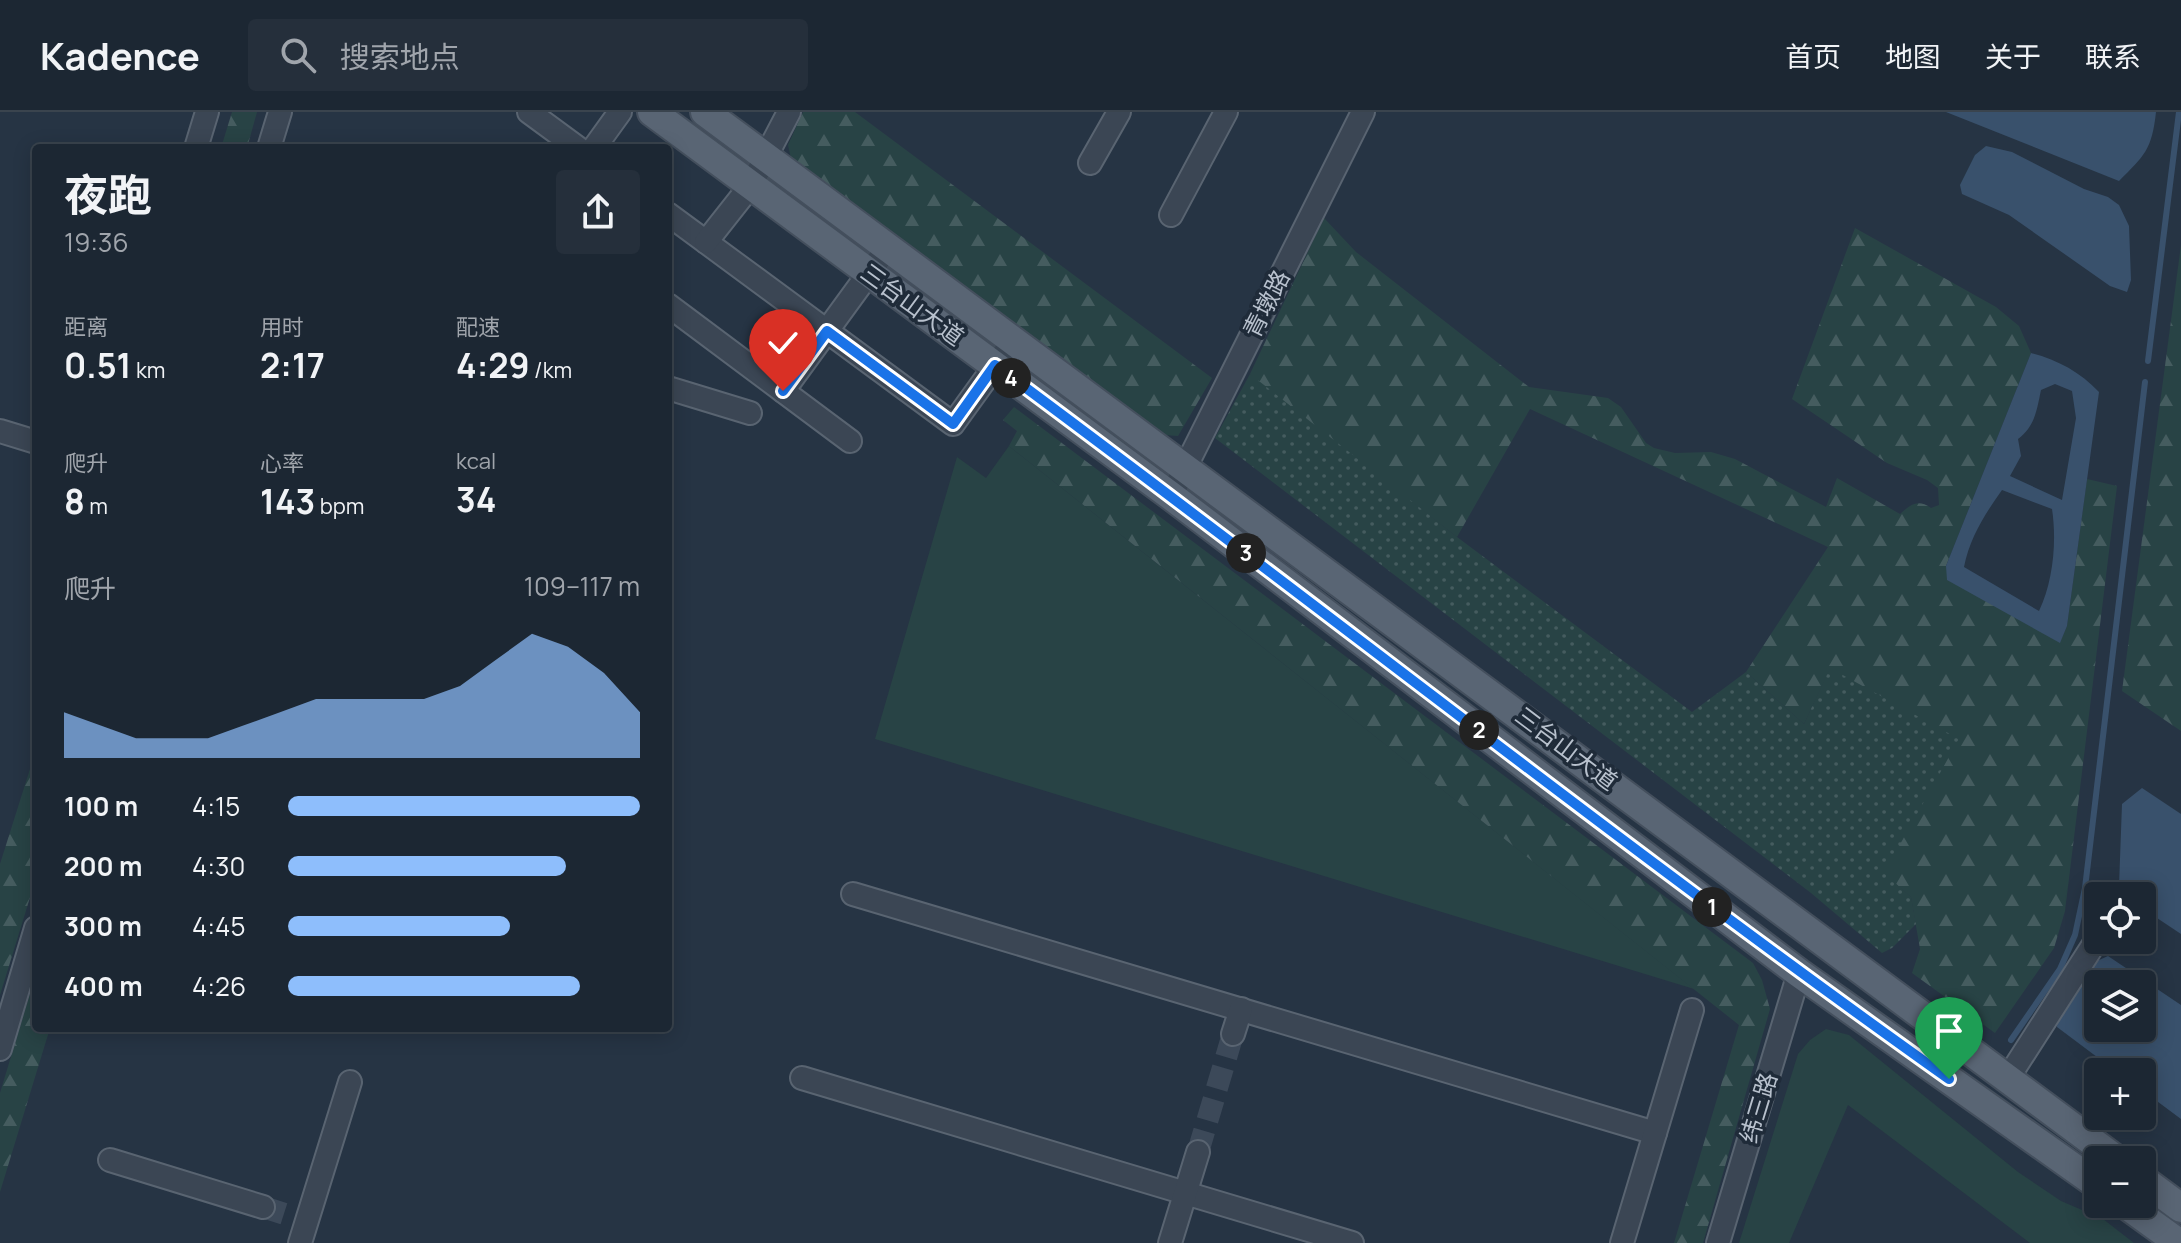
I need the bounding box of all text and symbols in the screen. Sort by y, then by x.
search box [248,19,808,91]
text: Kadence [40,29,200,81]
icon: search [276,33,320,77]
text: 搜索地点 [340,36,460,77]
text: 首页 [1785,37,1841,75]
text: 地图 [1885,37,1941,75]
text: 关于 [1985,37,2041,75]
text: 联系 [2085,37,2141,75]
text: 夜跑 [64,164,152,224]
button: share [556,170,640,254]
text: 19:36 [64,224,129,260]
street label: 三台山大道 [855,255,971,352]
street label: 青墩路 [1235,264,1297,343]
pin [749,309,817,391]
text: 距离 [64,312,108,342]
text: 用时 [260,312,304,342]
text: 配速 [456,312,500,342]
icon: check [761,321,805,365]
text: 0.51 [64,342,132,388]
text: 2:17 [260,342,325,388]
text: 4:29 [456,342,530,388]
text: km [132,355,165,385]
text: /km [530,355,572,385]
pin: 4 [991,358,1031,398]
text: 4 [1004,363,1018,393]
text: kcal [456,446,496,476]
text: 爬升 [64,448,108,478]
text: 心率 [260,448,304,478]
text: 34 [456,476,496,522]
text: 8 [64,478,85,524]
text: 143 [260,478,315,524]
text: m [85,491,108,521]
text: bpm [315,491,364,521]
pin: 3 [1226,533,1266,573]
text: 3 [1240,538,1252,568]
text: 109–117 m [524,568,640,604]
text: 爬升 [64,570,116,606]
street label: 三台山大道 [1509,699,1625,797]
pin: 2 [1459,710,1499,750]
text: 2 [1472,715,1486,745]
text: 100 m [64,788,138,824]
text: 4:15 [192,788,240,824]
text: 200 m [64,848,142,884]
text: 4:30 [192,848,245,884]
map controls [2084,882,2156,1218]
button: locate [2084,882,2156,954]
pin: 1 [1692,887,1732,927]
text: 1 [1707,892,1717,922]
text: 300 m [64,908,142,944]
text: 4:45 [192,908,245,944]
text: 400 m [64,968,143,1004]
text: 4:26 [192,968,246,1004]
button: layers [2084,970,2156,1042]
pin [1915,997,1983,1079]
icon: arrive [1927,1009,1971,1053]
button: + [2084,1058,2156,1130]
street label: 纬三路 [1731,1068,1784,1147]
button: − [2084,1146,2156,1218]

